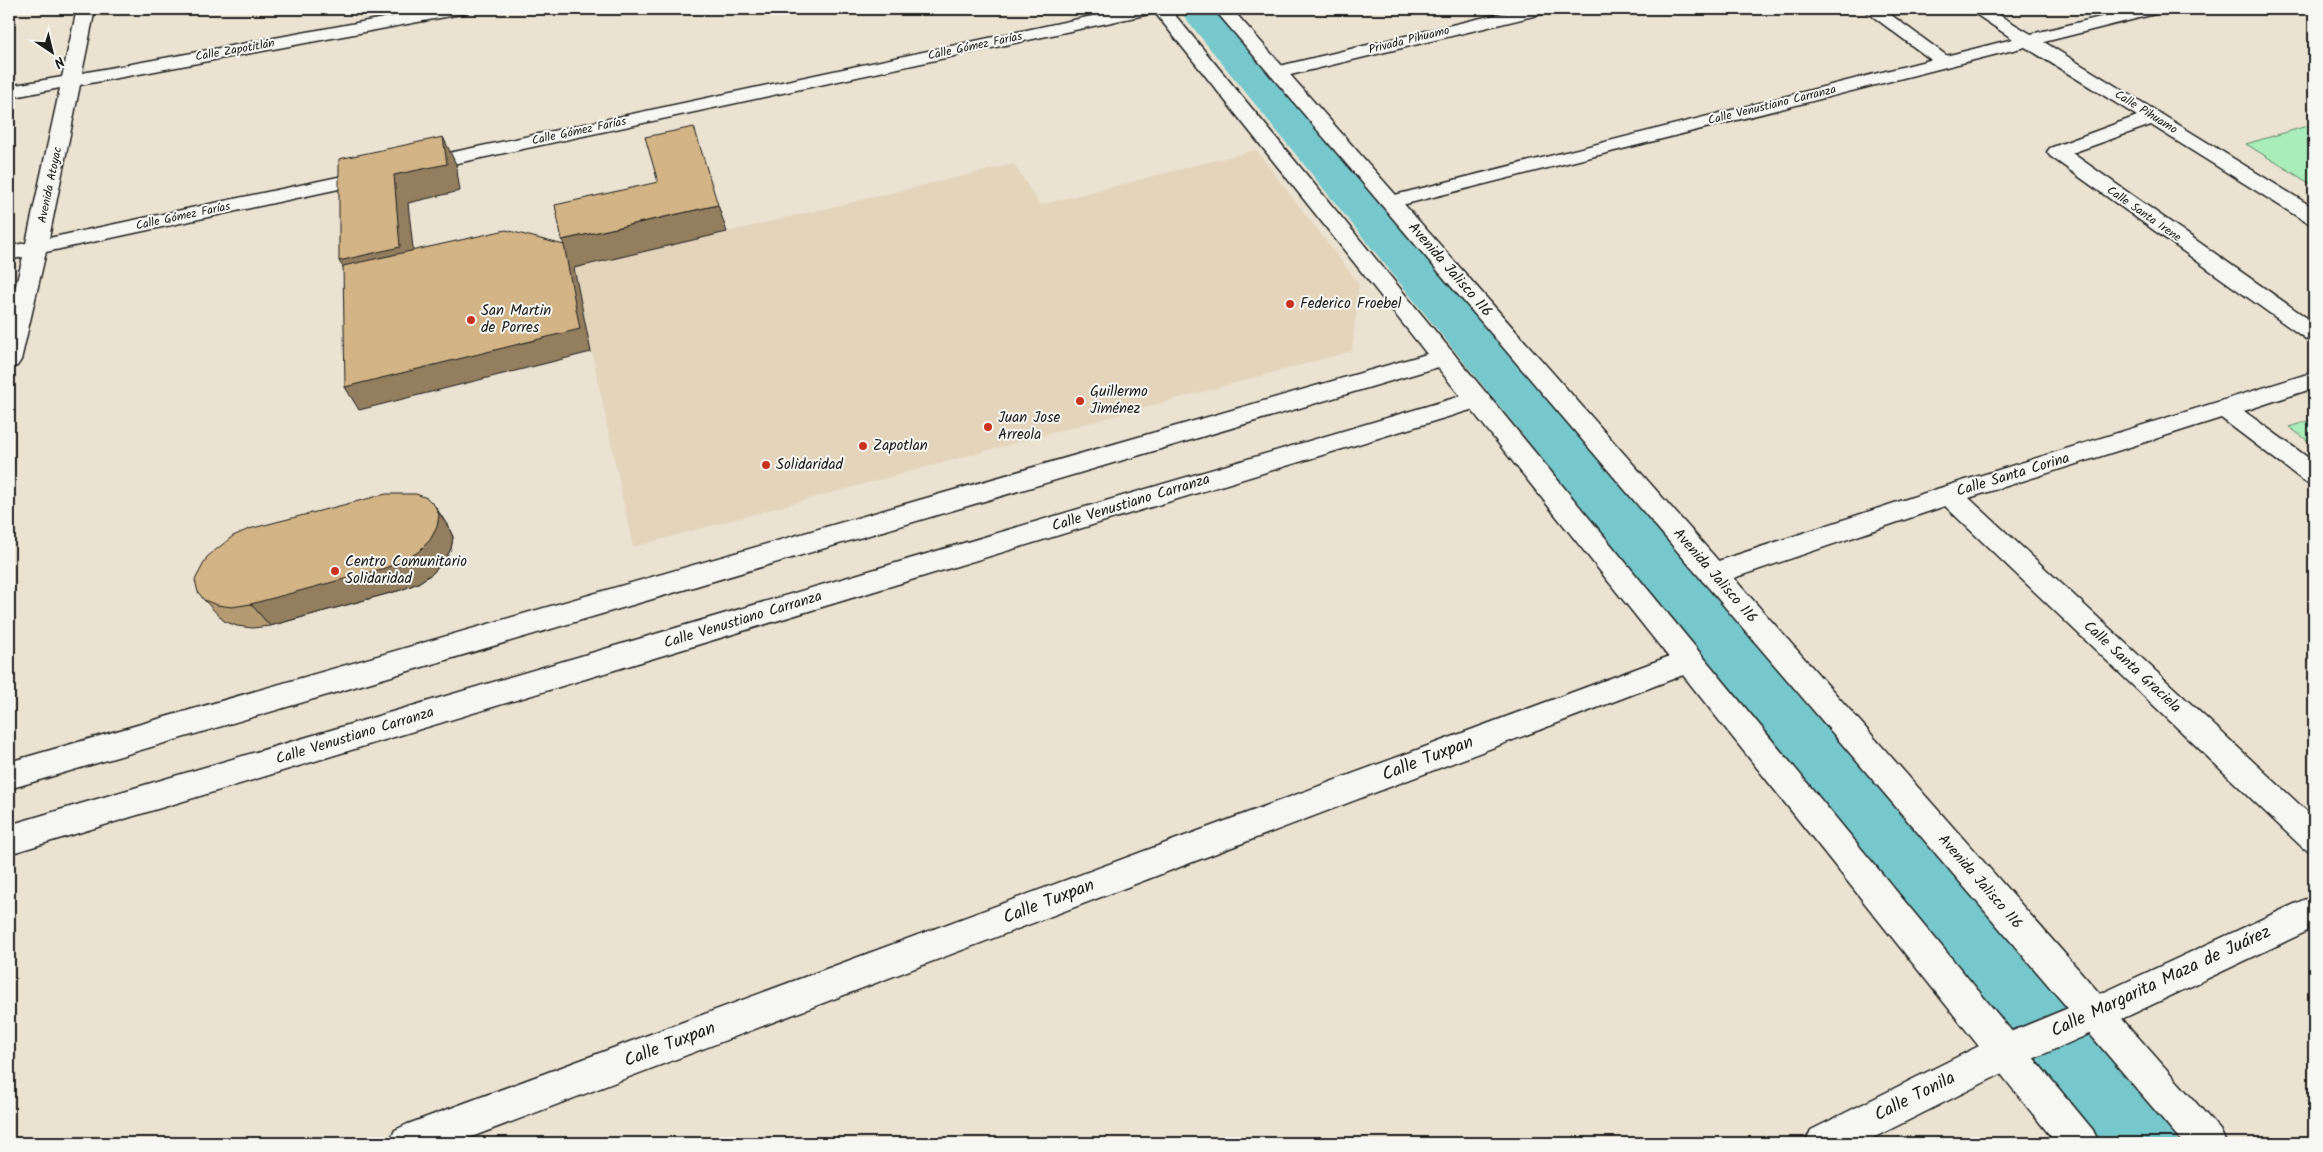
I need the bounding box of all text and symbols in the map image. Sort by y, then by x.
street label: Privada Pihuamo [1367,21,1451,59]
street label: Calle Gómez Farías [926,27,1024,65]
north arrow [28,28,78,78]
street label: Calle Zapotitlán [194,34,276,66]
text: N [49,50,69,73]
street label: Calle Venustiano Carranza [1706,80,1838,130]
street label: Calle Pihuamo [2111,85,2181,139]
street label: Calle Gómez Farías [530,112,628,150]
street label: Avenida Atoyac [33,145,67,225]
street label: Calle Santa Irene [2103,181,2186,247]
street label: Calle Gómez Farías [134,197,232,235]
street label: Avenida Jalisco 116 [1402,217,1498,323]
place label: Federico Froebel [1300,292,1402,316]
marker: Federico Froebel [1284,298,1296,310]
place label: San Martin de Porres [481,299,551,340]
marker: San Martin de Porres [465,314,477,326]
place label: Guillermo Jiménez [1090,380,1148,421]
marker: Guillermo Jiménez [1074,395,1086,407]
place label: Juan Jose Arreola [998,406,1060,447]
marker: Juan Jose Arreola [982,421,994,433]
place label: Zapotlan [873,434,928,458]
marker: Zapotlan [857,440,869,452]
street label: Calle Santa Corina [1953,446,2073,504]
place label: Solidaridad [776,453,844,477]
marker: Solidaridad [760,459,772,471]
street label: Calle Venustiano Carranza [1049,468,1213,538]
street label: Avenida Jalisco 116 [1667,523,1763,629]
place label: Centro Comunitario Solidaridad [345,550,467,591]
marker: Centro Comunitario Solidaridad [329,565,341,577]
street label: Calle Venustiano Carranza [661,585,825,655]
street label: Calle Santa Graciela [2077,615,2187,719]
street label: Calle Venustiano Carranza [273,701,437,771]
street label: Calle Tuxpan [1378,728,1478,790]
street label: Avenida Jalisco 116 [1932,829,2028,935]
street label: Calle Tuxpan [999,871,1099,933]
street label: Calle Margarita Maza de Juárez [2046,918,2276,1046]
street label: Calle Tuxpan [620,1014,720,1076]
street label: Calle Tonila [1869,1064,1961,1130]

